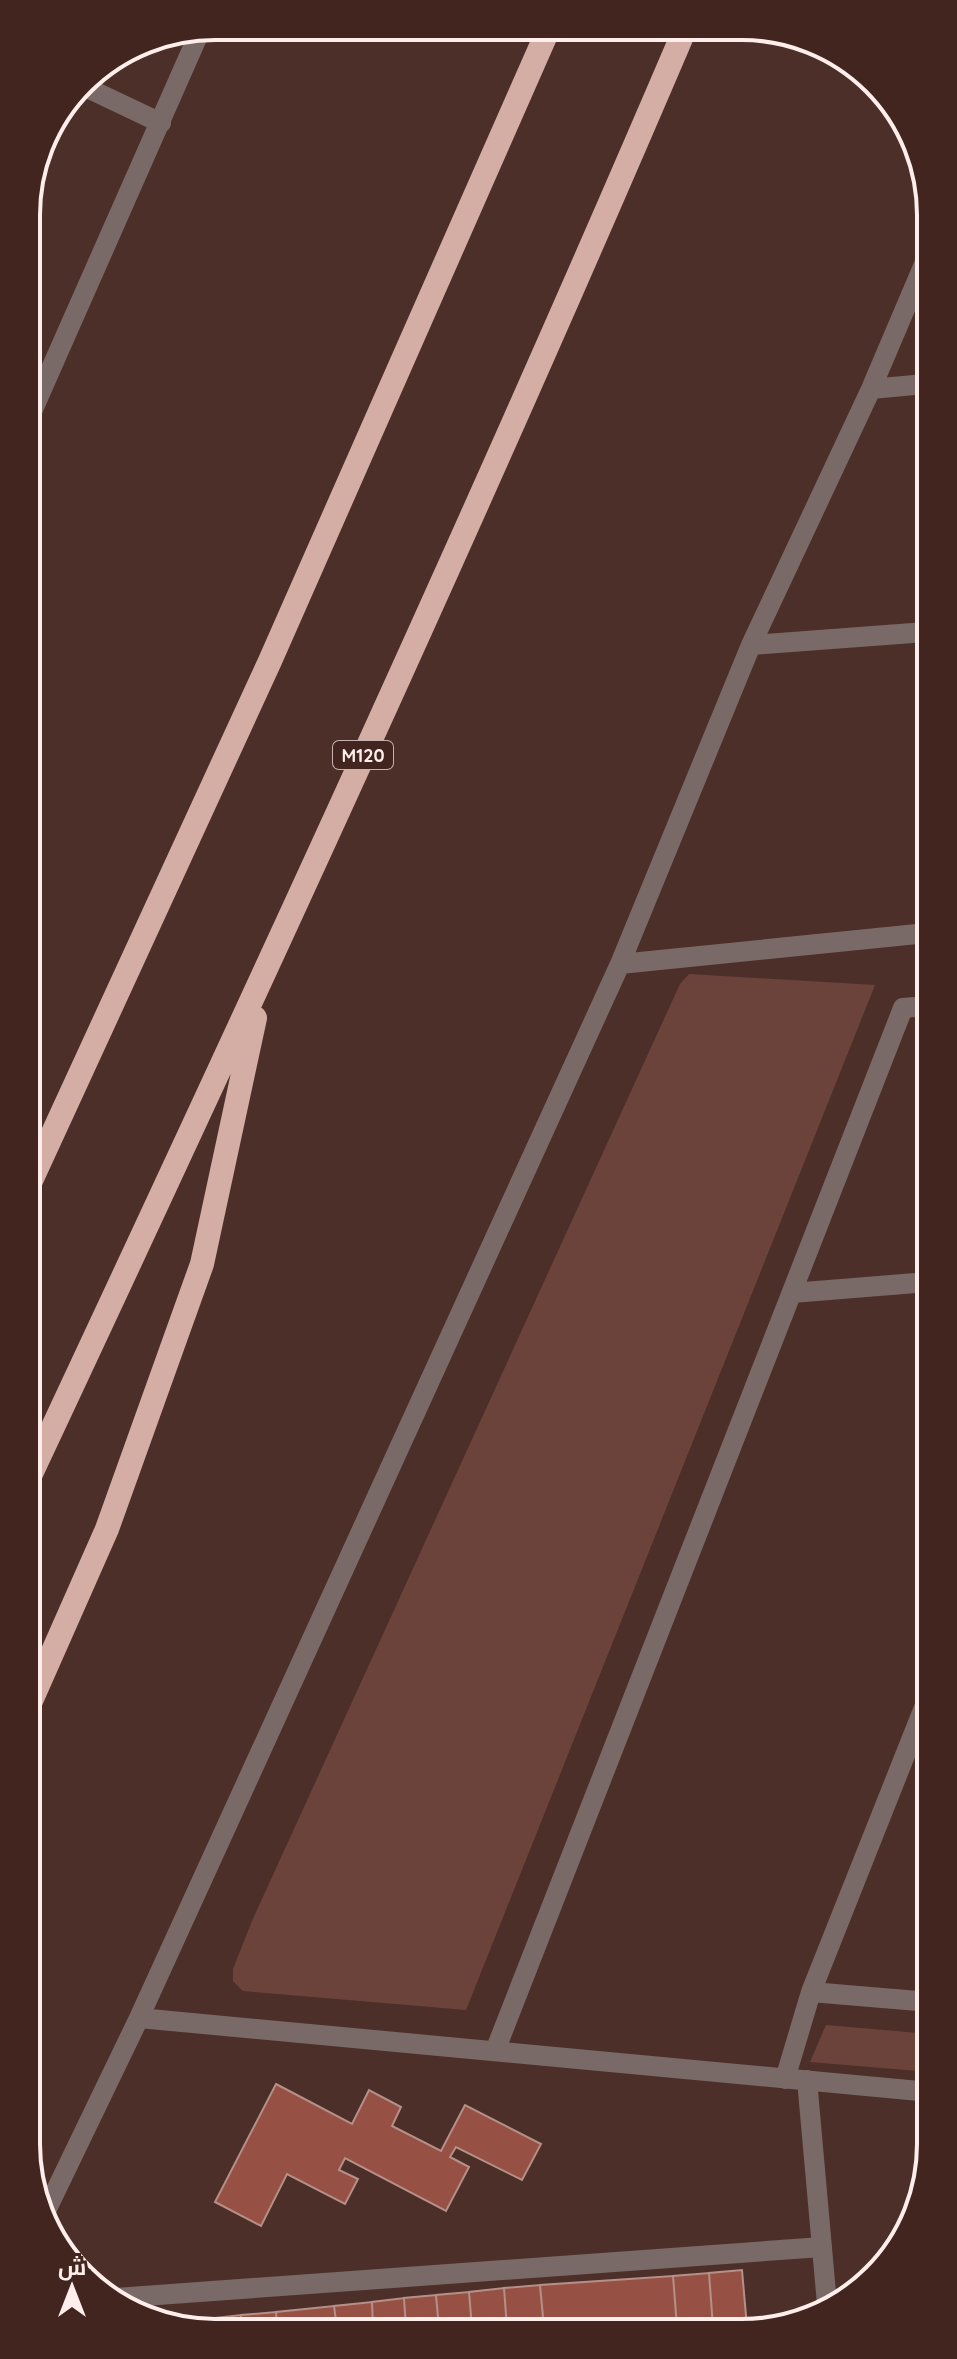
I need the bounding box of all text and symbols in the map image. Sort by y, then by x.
road number: M120 [333,741,393,769]
north arrow [32,2247,112,2327]
text: ش [58,2253,86,2281]

